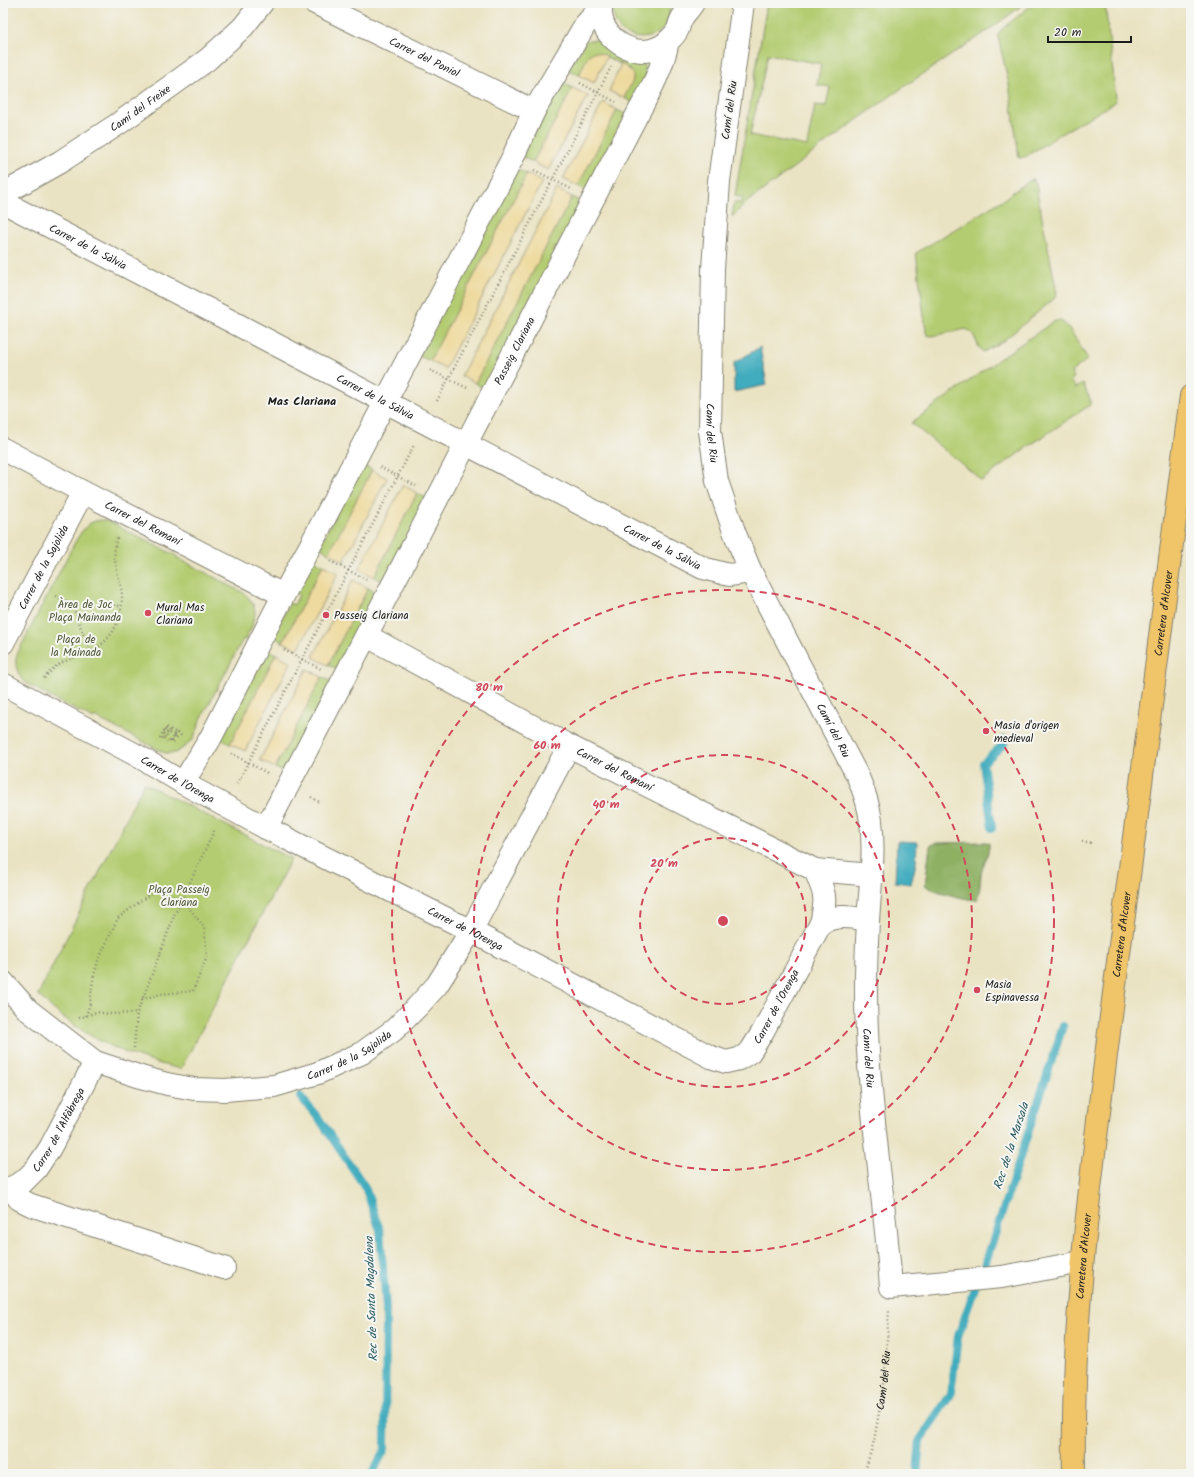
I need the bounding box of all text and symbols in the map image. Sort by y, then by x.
scale bar [1048,18,1131,44]
text: 20 m [1054,23,1082,42]
street label: Carrer del Poniol [386,33,463,83]
street label: Camí del Riu [717,79,743,141]
street label: Camí del Freixe [106,81,175,137]
street label: Carrer de la Sàlvia [46,220,130,275]
street label: Passeig Clariana [490,314,540,388]
street label: Carrer de la Sàlvia [333,370,417,425]
district label: Mas Clariana [268,392,336,411]
street label: Camí del Riu [700,403,722,465]
street label: Carrer del Romaní [101,497,186,552]
street label: Carrer de la Sàlvia [620,520,704,575]
street label: Carrer de la Sajolida [14,522,74,613]
street label: Carretera d'Alcover [1150,568,1179,657]
park label: Àrea de Joc Plaça Mainanda [49,596,121,627]
place label: Mural Mas Clariana [156,599,205,630]
place label: Passeig Clariana [334,607,409,625]
marker: Mural Mas Clariana [143,608,153,618]
marker: Passeig Clariana [321,610,331,620]
park label: Plaça de la Mainada [51,631,101,662]
text: 80 m [475,678,503,697]
street label: Camí del Riu [811,700,855,762]
place label: Masia d'origen medieval [994,717,1059,748]
marker: Masia d'origen medieval [981,726,991,736]
text: 60 m [533,736,561,755]
street label: Carrer del Romaní [573,743,658,798]
street label: Carrer de l'Orenga [137,751,218,808]
text: 40 m [592,795,620,814]
text: 20 m [650,854,678,873]
park label: Plaça Passeig Clariana [148,881,210,912]
street label: Carretera d'Alcover [1108,889,1137,979]
street label: Carrer de l'Orenga [424,902,506,956]
centre of rings [716,914,730,928]
street label: Carrer de l'Orenga [749,966,805,1048]
place label: Masia Espinavessa [985,976,1039,1007]
marker: Masia Espinavessa [972,985,982,995]
street label: Carrer de la Sajolida [305,1026,396,1086]
street label: Camí del Riu [857,1028,879,1089]
street label: Carrer de l'Alfàbrega [28,1085,90,1176]
water label: Rec de la Marsala [988,1099,1035,1192]
street label: Carretera d'Alcover [1072,1211,1097,1300]
water label: Rec de Santa Magdalena [360,1235,383,1362]
street label: Camí del Riu [872,1349,896,1411]

